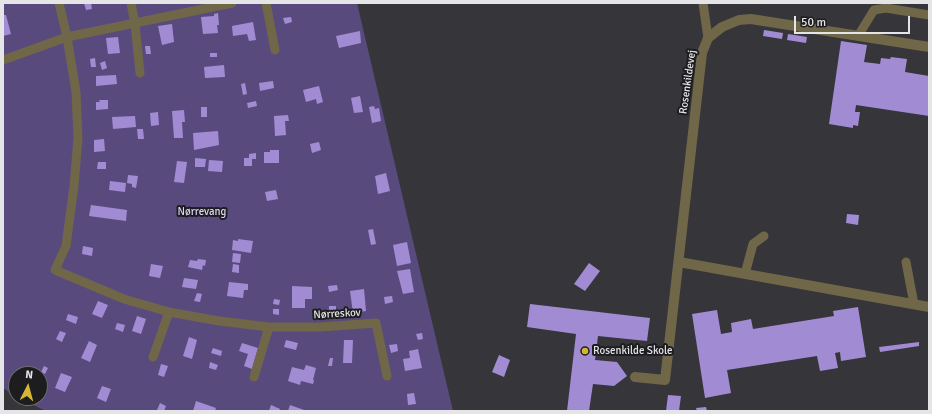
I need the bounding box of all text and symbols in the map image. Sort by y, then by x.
scale bar [796,8,912,34]
text: 50 m [801,15,826,30]
street label: Rosenkildevej [677,49,699,115]
park label: Nørrevang [178,205,226,219]
street label: Nørreskov [313,306,361,322]
place label: Rosenkilde Skole [593,344,673,358]
marker: Rosenkilde Skole [580,346,590,356]
north arrow [8,366,48,406]
text: N [25,368,34,381]

